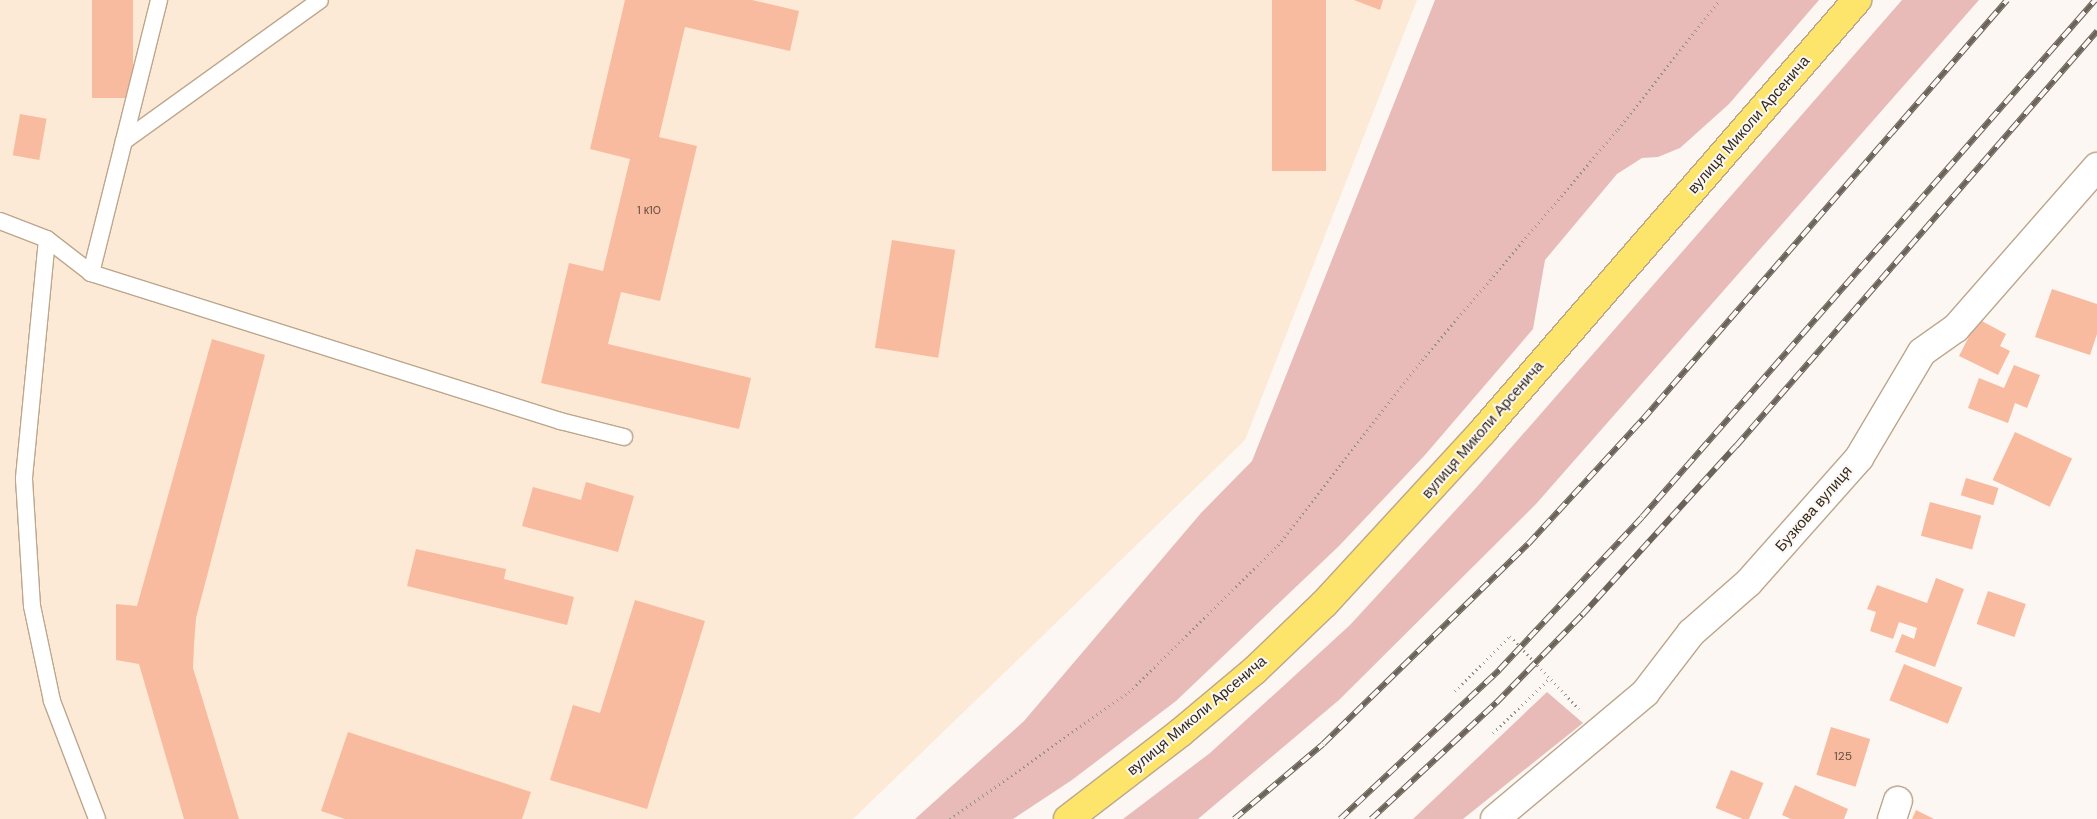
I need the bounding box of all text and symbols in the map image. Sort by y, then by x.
street label: вулиця Миколи Арсенича [1684,53,1814,197]
house number: 1 к10 [637,204,661,218]
street label: вулиця Миколи Арсенича [1418,358,1548,502]
street label: Бузкова вулиця [1772,462,1856,556]
street label: вулиця Миколи Арсенича [1124,652,1270,780]
house number: 125 [1834,750,1852,764]

